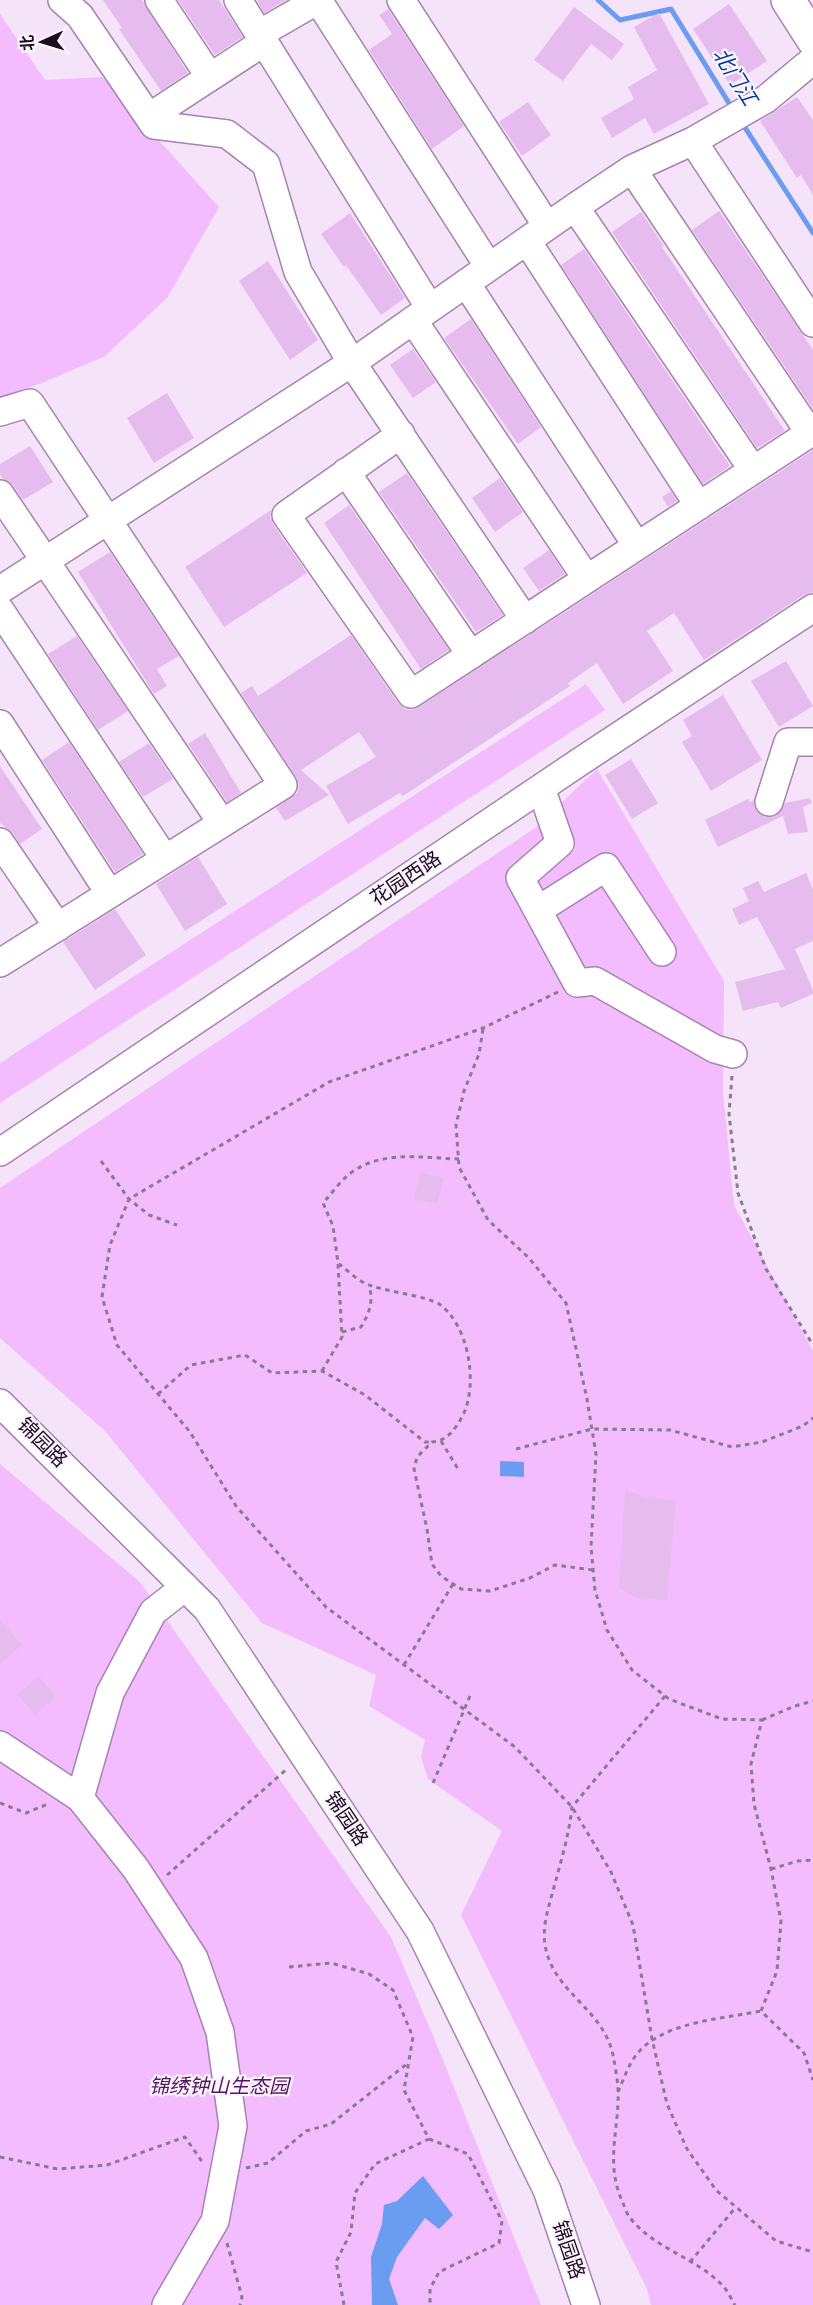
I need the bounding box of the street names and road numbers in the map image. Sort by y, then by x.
street label: 花园西路 [364,844,448,914]
street label: 锦园路 [10,1411,74,1475]
street label: 锦园路 [317,1786,375,1852]
street label: 锦园路 [544,2217,592,2283]

